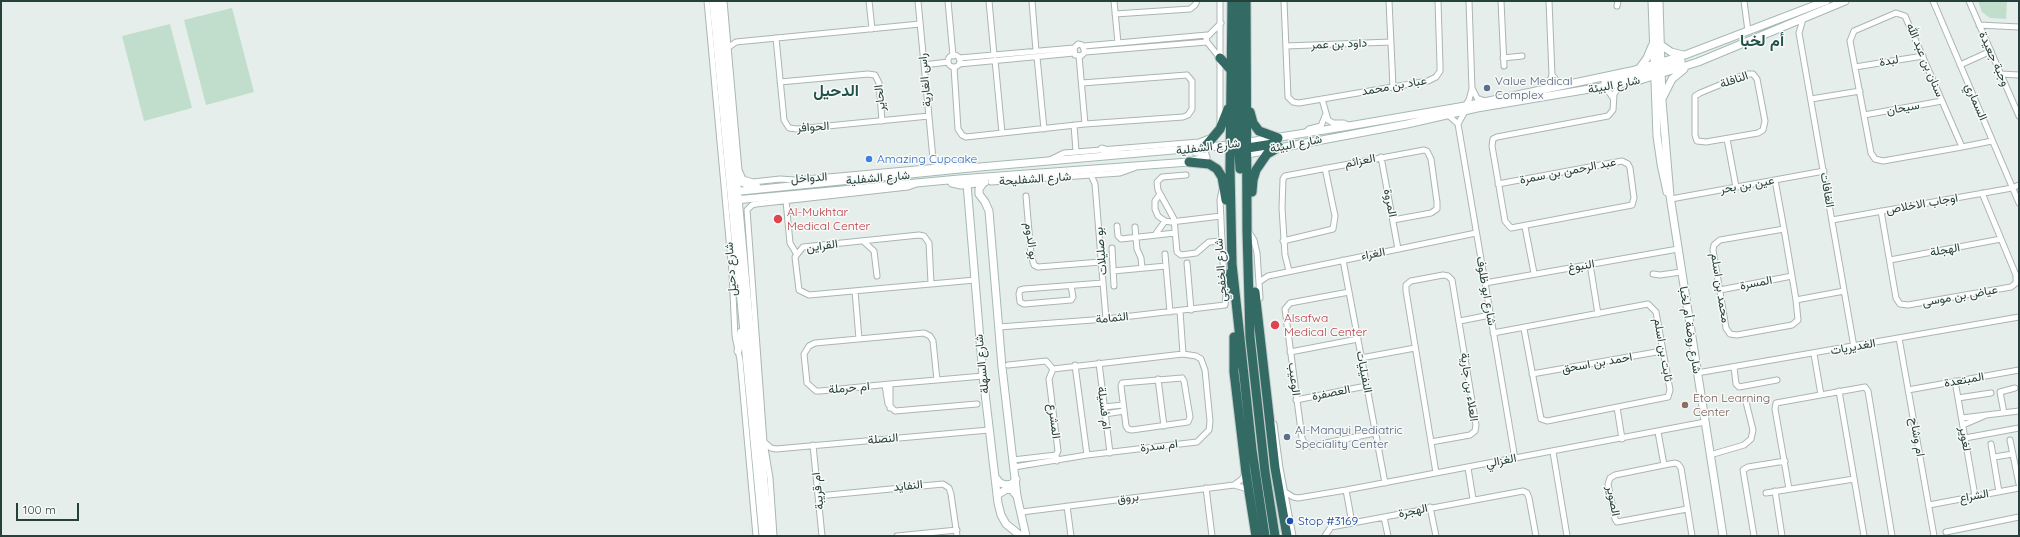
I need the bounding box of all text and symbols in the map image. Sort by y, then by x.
street label: سنان بن عبد الله [1903,21,1947,99]
street label: وجبة جعيدة [1976,29,2012,89]
district label: أم لخبا [1740,31,1784,51]
street label: داود بن عمر [1311,36,1367,52]
street label: لبدة [1878,52,1900,70]
street label: راس الغارية [915,53,935,107]
street label: النافلة [1718,68,1750,92]
street label: عباد بن محمد [1360,73,1428,99]
street label: شارع البيئة [1587,73,1641,97]
place label: Value Medical Complex [1495,74,1572,102]
district label: الدحيل [813,81,859,101]
street label: السماري [1962,81,1990,123]
marker: Value Medical Complex [1482,83,1492,93]
street label: الحاير [871,84,889,112]
street label: سيحان [1885,98,1921,118]
street label: الحوافر [796,119,830,135]
street label: شارع البيئة [1269,132,1323,156]
street label: شارع الشفلية [1175,136,1241,158]
street label: العزائم [1343,151,1377,171]
place label: Amazing Cupcake [877,152,977,166]
marker: Amazing Cupcake [864,154,874,164]
street label: عبد الرحمن بن سمرة [1519,155,1617,187]
street label: شارع الشفلية [845,168,911,188]
street label: شارع الشفليحة [998,169,1072,189]
street label: الدواخل [790,170,828,186]
street label: الغافات [1817,171,1837,209]
street label: عين بن بحر [1719,173,1775,197]
street label: المروة [1380,188,1400,218]
street label: اوجاب الاخلاص [1885,191,1959,217]
place label: Al-Mukhtar Medical Center [787,205,870,233]
marker: Al-Mukhtar Medical Center [772,213,784,225]
street label: بو الدوم [1021,222,1041,260]
street label: بو صليلات [1092,226,1110,276]
street label: القراين [805,237,839,255]
street label: شارع الخفجي [1212,238,1230,302]
street label: الهجلة [1929,240,1961,260]
street label: شارع دحيل [722,242,740,296]
street label: الغراء [1360,245,1386,263]
street label: محمد بن اسلم [1707,252,1733,324]
street label: شارع ابو ظلوف [1473,255,1499,327]
street label: النبوغ [1566,257,1596,275]
street label: المسرة [1739,273,1773,293]
street label: عياض بن موسى [1921,282,1999,310]
street label: شارع روضة أم لخبا [1676,285,1704,375]
street label: الثمامة [1095,309,1129,327]
place label: Alsafwa Medical Center [1284,311,1367,339]
street label: ثابت بن اسلم [1650,317,1676,383]
marker: Alsafwa Medical Center [1269,319,1281,331]
street label: شارع السهلة [972,334,992,394]
street label: الغديريات [1829,336,1877,358]
street label: النفيليات [1353,350,1375,394]
street label: احمد بن اسحق [1561,350,1633,376]
street label: العلاء بن جارية [1457,352,1481,422]
street label: الوعيب [1285,362,1303,396]
street label: المبتعدة [1943,369,1985,391]
street label: ام حرملة [828,379,870,397]
street label: العصفرة [1311,382,1351,404]
street label: ام فسيلة [1094,386,1114,430]
place label: Eton Learning Center [1693,391,1770,419]
marker: Eton Learning Center [1680,400,1690,410]
street label: المشرع [1045,403,1063,439]
street label: ام وشاح [1907,416,1927,458]
place label: Al-Manqui Pediatric Speciality Center [1295,423,1403,451]
street label: لغوير [1956,426,1974,452]
street label: النصلة [867,430,899,448]
marker: Al-Manqui Pediatric Speciality Center [1282,432,1292,442]
street label: ام سدرة [1139,437,1179,455]
street label: الغزالي [1484,451,1518,471]
street label: ام قريبة [809,472,827,510]
street label: النفايد [893,477,923,495]
street label: الصوير [1603,485,1623,517]
street label: الشراع [1958,486,1990,506]
street label: بروق [1116,490,1140,506]
scale bar [18,495,81,521]
street label: الهجرة [1397,501,1429,521]
text: 100 m [23,502,56,517]
place label: Stop #3169 [1298,514,1358,528]
marker: Stop #3169 [1285,516,1295,526]

